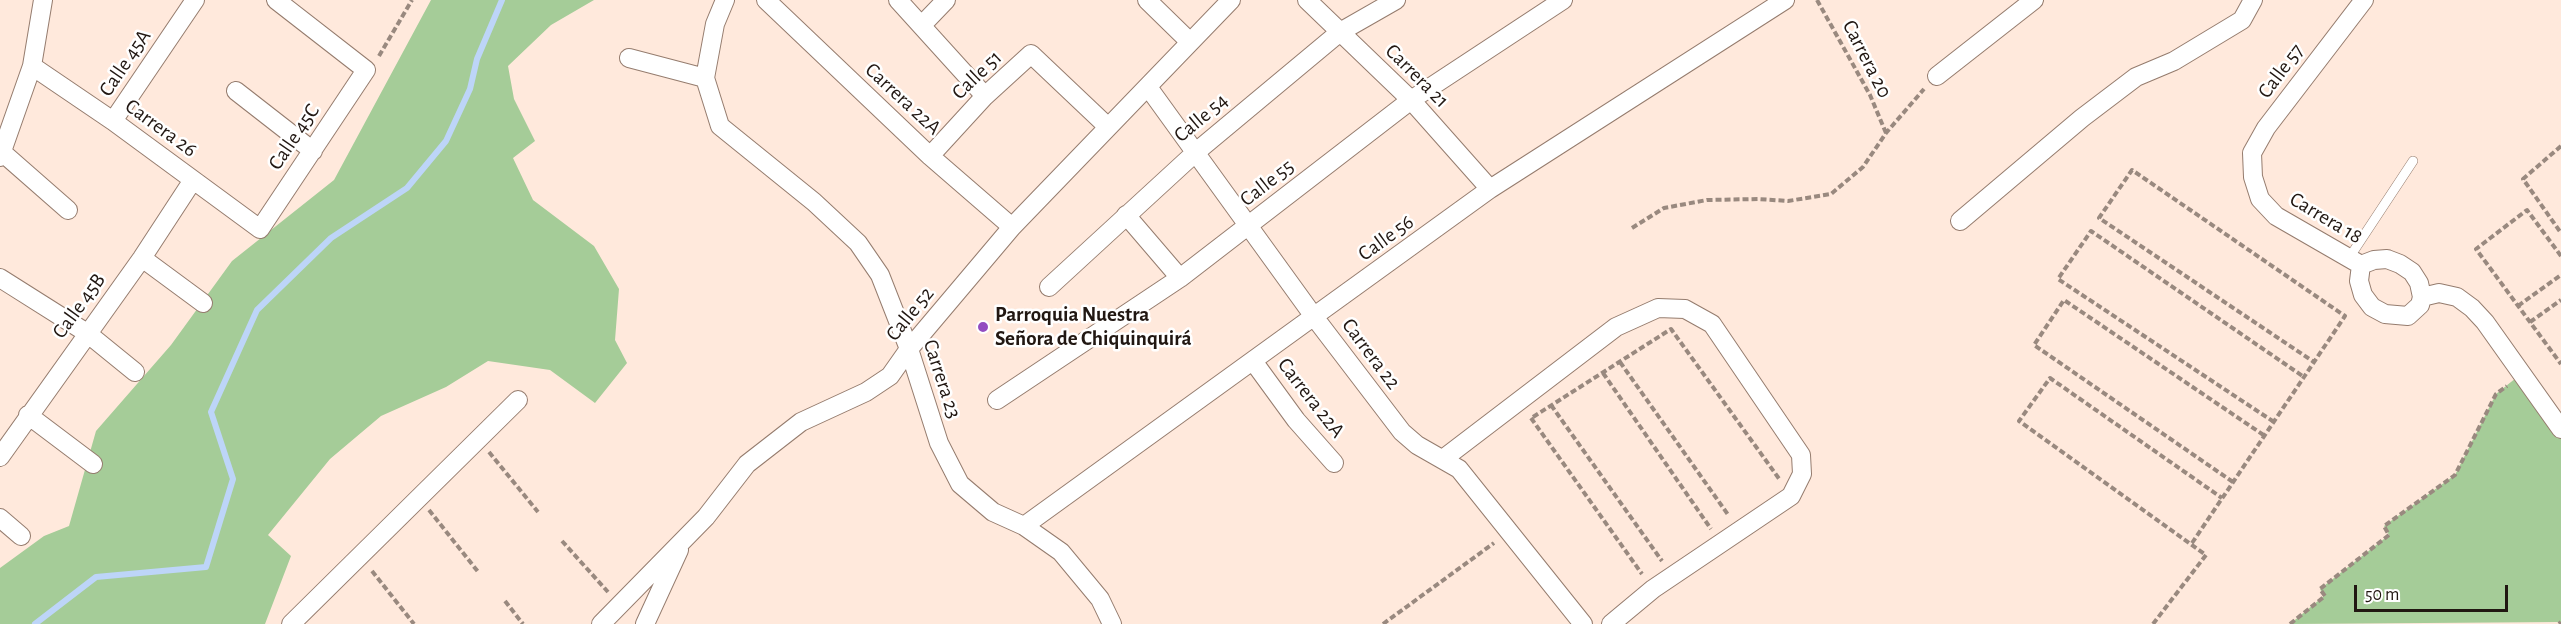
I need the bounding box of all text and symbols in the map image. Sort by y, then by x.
street label: Carrera 20 [1837,16,1897,102]
street label: Calle 45A [94,25,156,101]
street label: Carrera 21 [1380,39,1454,113]
street label: Calle 57 [2252,39,2310,103]
street label: Calle 51 [947,45,1007,105]
street label: Carrera 22A [860,58,946,140]
street label: Calle 54 [1169,88,1233,148]
street label: Carrera 26 [120,93,202,163]
street label: Calle 45C [263,99,325,175]
street label: Calle 55 [1235,154,1299,212]
street label: Carrera 18 [2285,186,2367,250]
street label: Calle 56 [1353,209,1419,267]
street label: Calle 45B [47,269,111,343]
street label: Calle 52 [881,282,939,346]
place label: Parroquia Nuestra Señora de Chiquinquirá [995,302,1191,352]
street label: Carrera 22 [1336,313,1406,395]
marker: Parroquia Nuestra Señora de Chiquinquirá [976,320,990,334]
street label: Carrera 23 [917,336,967,422]
street label: Carrera 22A [1272,353,1350,443]
scale bar [2357,573,2512,611]
text: 50 m [2365,586,2399,604]

